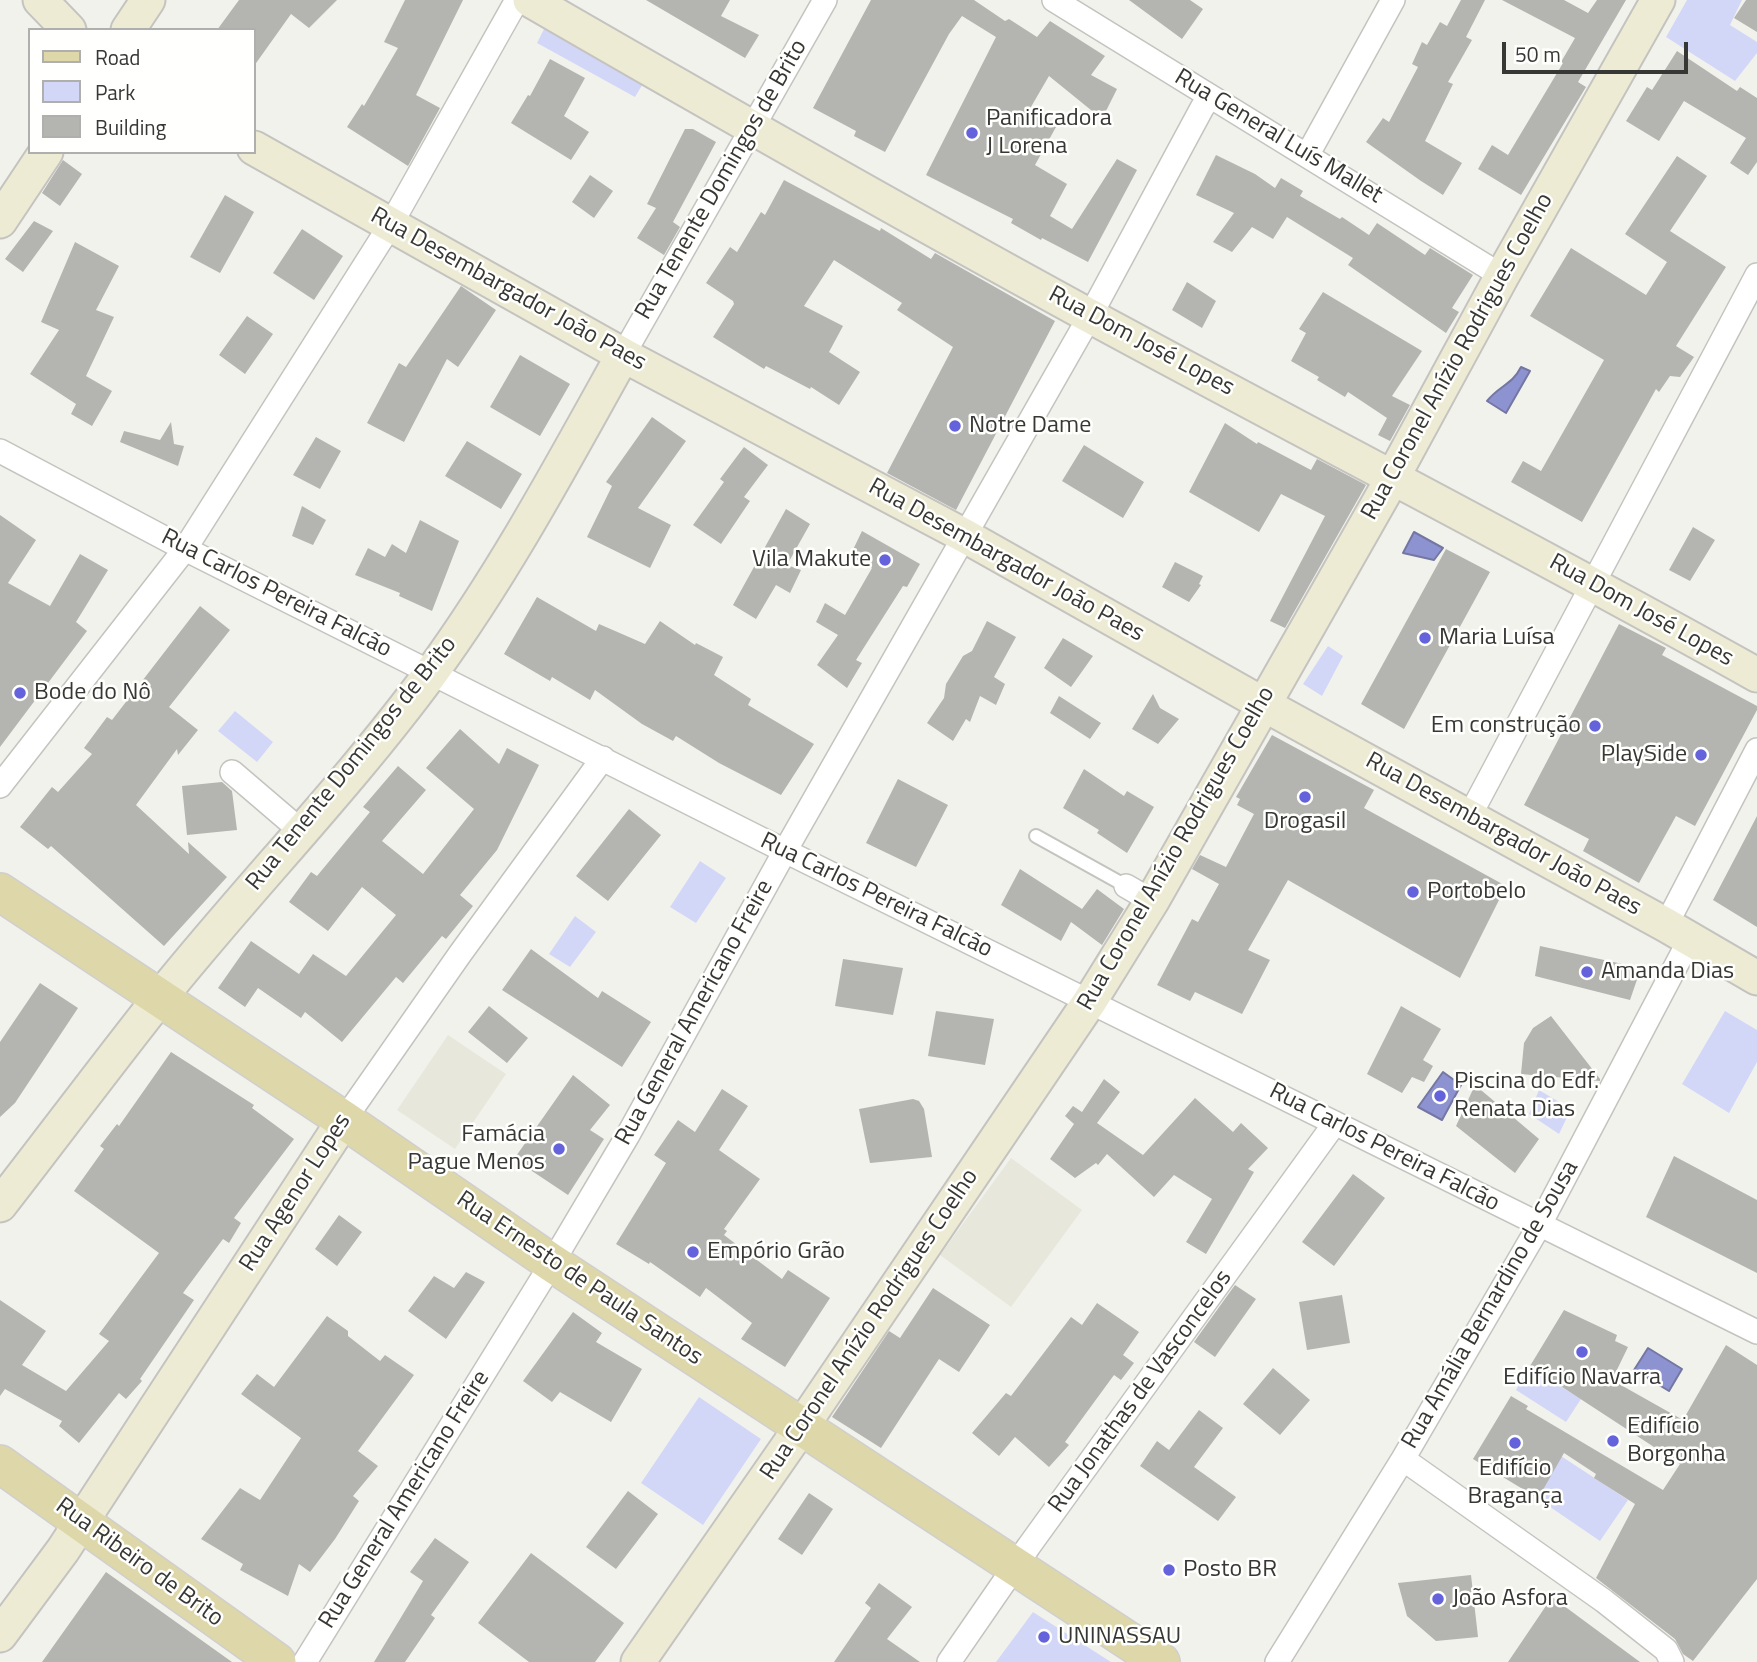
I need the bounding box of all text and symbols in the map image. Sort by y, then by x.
legend [28,28,256,154]
scale bar [1505,28,1690,72]
street label: Rua Tenente Domingos de Brito [630,35,814,325]
text: 50 m [1515,38,1561,70]
text: Road [95,41,140,73]
street label: Rua General Luís Mallet [1169,64,1387,210]
text: Park [95,76,135,108]
place label: Panificadora J Lorena [986,105,1112,161]
text: Building [95,111,166,143]
marker: Panificadora J Lorena [964,125,980,141]
street label: Rua Coronel Anízio Rodrigues Coelho [1356,189,1560,525]
street label: Rua Desembargador João Paes [365,202,651,378]
street label: Rua Dom José Lopes [1043,281,1239,403]
place label: Notre Dame [969,412,1091,440]
marker: Notre Dame [947,418,963,434]
street label: Rua Desembargador João Paes [863,473,1149,649]
street label: Rua Carlos Pereira Falcão [156,523,396,665]
place label: Vila Makute [752,546,871,574]
street label: Rua Dom José Lopes [1544,548,1738,674]
marker: Vila Makute [877,552,893,568]
place label: Maria Luísa [1439,624,1555,652]
marker: Maria Luísa [1417,630,1433,646]
street label: Rua Tenente Domingos de Brito [241,631,463,897]
place label: Bode do Nô [34,679,151,707]
street label: Rua Coronel Anízio Rodrigues Coelho [1072,682,1282,1016]
marker: Bode do Nô [12,685,28,701]
place label: Em construção [1431,712,1581,740]
marker: Em construção [1587,718,1603,734]
place label: PlaySide [1601,741,1687,769]
street label: Rua Desembargador João Paes [1360,747,1646,923]
marker: PlaySide [1693,747,1709,763]
marker: Drogasil [1297,789,1313,805]
place label: Drogasil [1264,808,1346,836]
street label: Rua Carlos Pereira Falcão [755,827,997,965]
street label: Rua General Americano Freire [610,875,780,1151]
place label: Portobelo [1427,878,1526,906]
marker: Portobelo [1405,884,1421,900]
place label: Amanda Dias [1601,958,1734,986]
marker: Amanda Dias [1579,964,1595,980]
place label: Piscina do Edf. Renata Dias [1454,1068,1599,1124]
street label: Rua Carlos Pereira Falcão [1264,1077,1504,1219]
marker: Piscina do Edf. Renata Dias [1432,1088,1448,1104]
street label: Rua Agenor Lopes [234,1109,358,1277]
place label: Famácia Pague Menos [408,1121,545,1177]
marker: Famácia Pague Menos [551,1141,567,1157]
street label: Rua Amália Bernardino de Sousa [1397,1156,1585,1454]
street label: Rua Coronel Anízio Rodrigues Coelho [755,1164,985,1486]
street label: Rua Ernesto de Paula Santos [450,1186,708,1372]
place label: Empório Grão [707,1238,845,1266]
marker: Empório Grão [685,1244,701,1260]
street label: Rua Jonathas de Vasconcelos [1043,1265,1239,1519]
marker: Edifício Navarra [1574,1344,1590,1360]
place label: Edifício Navarra [1503,1364,1661,1392]
street label: Rua General Americano Freire [314,1366,496,1634]
place label: Edifício Borgonha [1627,1413,1725,1469]
marker: Edifício Borgonha [1605,1433,1621,1449]
marker: Edifício Bragança [1507,1435,1523,1451]
place label: Edifício Bragança [1468,1455,1562,1511]
street label: Rua Ribeiro de Brito [49,1492,229,1634]
place label: Posto BR [1183,1556,1277,1584]
marker: Posto BR [1161,1562,1177,1578]
place label: João Asfora [1452,1585,1568,1613]
marker: João Asfora [1430,1591,1446,1607]
place label: UNINASSAU [1058,1623,1181,1651]
marker: UNINASSAU [1036,1629,1052,1645]

